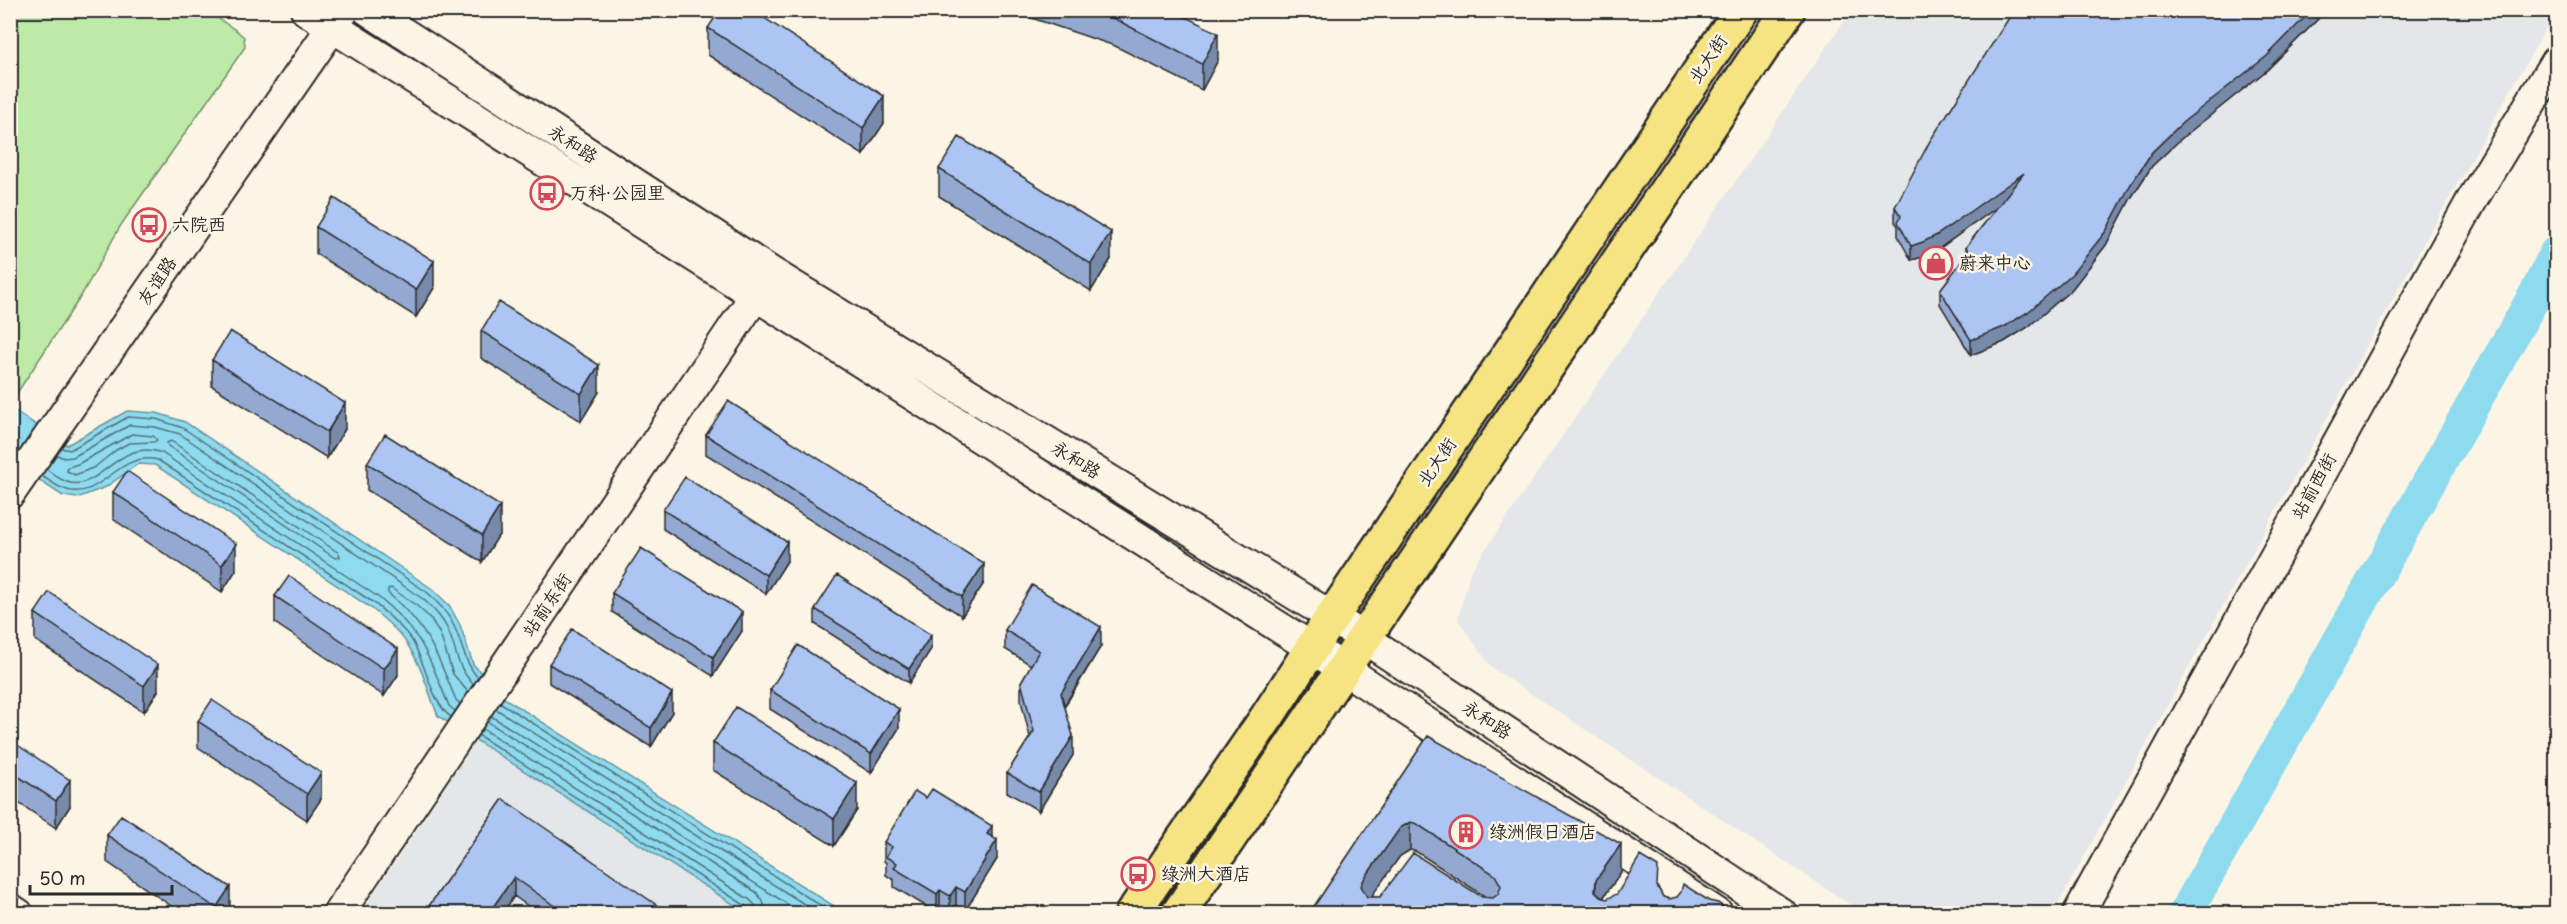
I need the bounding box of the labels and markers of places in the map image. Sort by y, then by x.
bus stop icon: 万科·公园里 [529,175,565,211]
place label: 万科·公园里 [570,178,665,205]
bus stop icon: 六院西 [131,207,167,243]
place label: 六院西 [172,210,226,237]
shop icon: 蔚来中心 [1918,245,1954,281]
place label: 蔚来中心 [1959,248,2031,275]
building icon: 绿洲假日酒店 [1448,814,1484,850]
place label: 绿洲假日酒店 [1489,817,1597,844]
bus stop icon: 绿洲大酒店 [1120,856,1156,892]
place label: 绿洲大酒店 [1161,859,1251,886]

